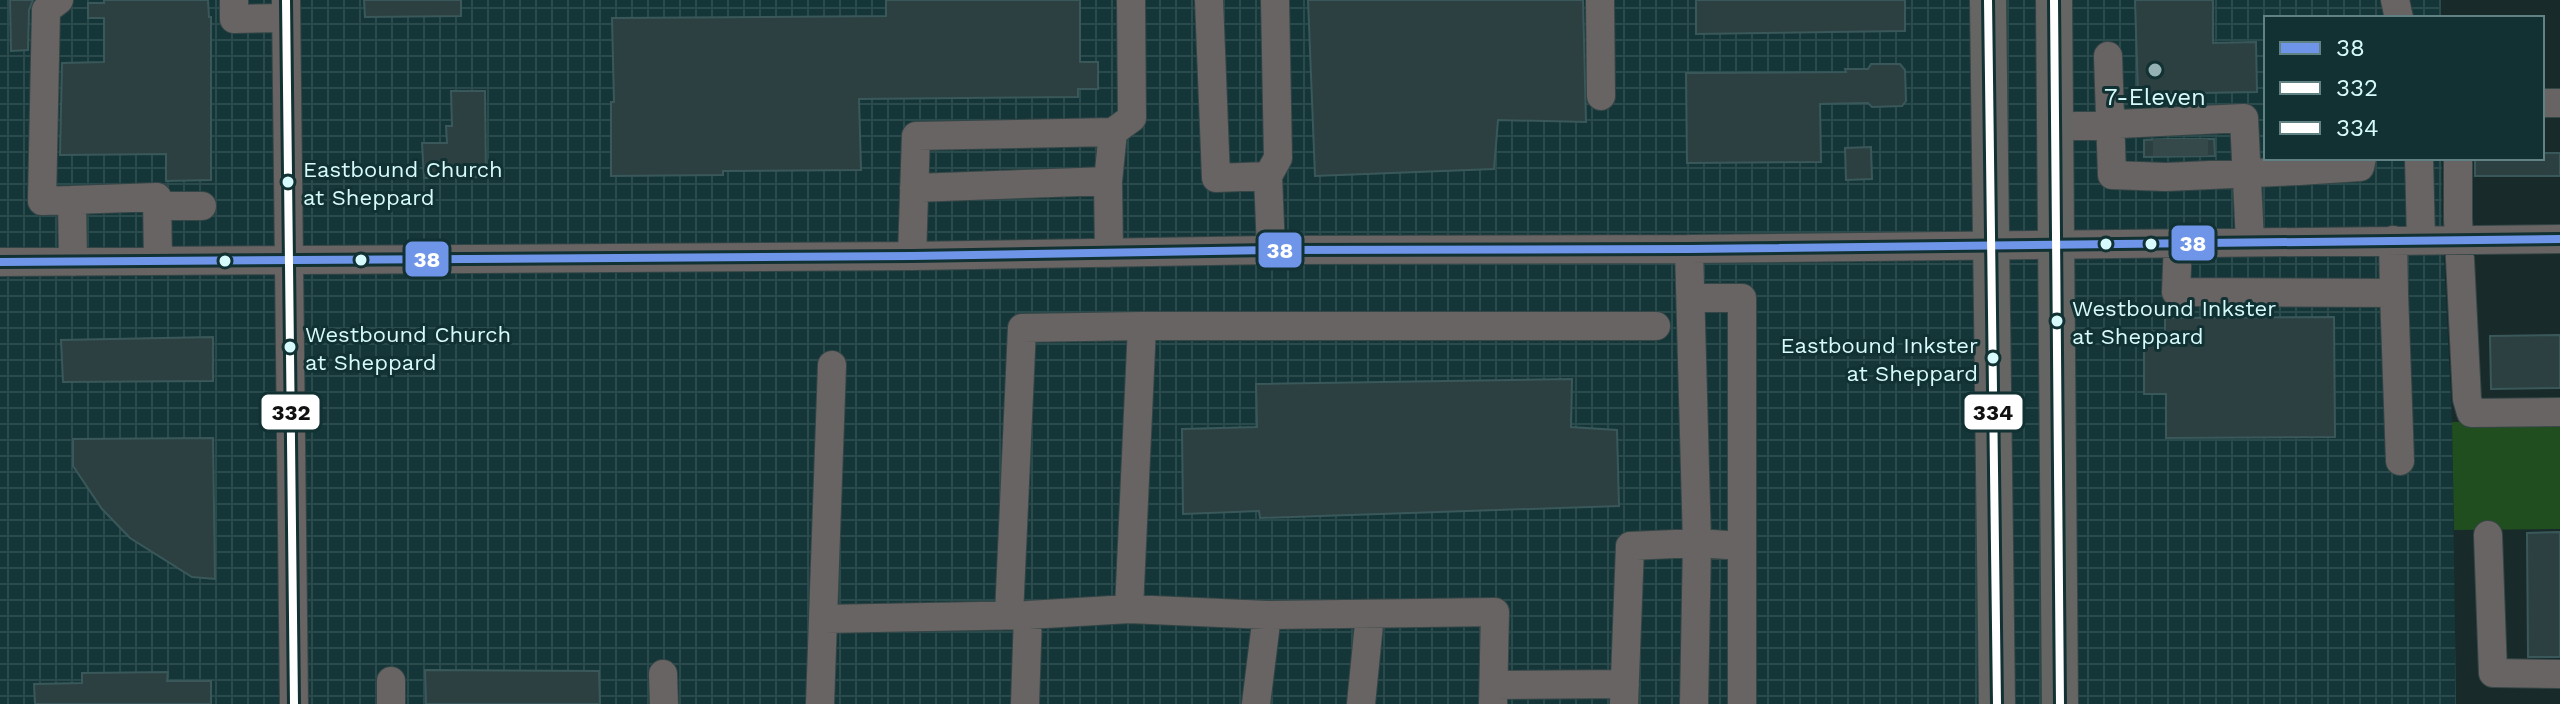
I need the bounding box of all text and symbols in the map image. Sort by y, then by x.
legend [2264,16,2544,160]
text: 38 [2336,34,2365,62]
marker: 7-Eleven [2146,61,2164,79]
text: 332 [2336,74,2378,102]
place label: 7-Eleven [2104,83,2206,111]
text: 334 [2336,114,2379,142]
place label: Eastbound Church at Sheppard [303,157,503,210]
marker: Eastbound Church at Sheppard [280,174,296,190]
line badge: 38 [2170,224,2216,262]
line badge: 38 [1257,231,1303,269]
text: 38 [2180,231,2206,256]
unlabelled marker [2098,236,2114,252]
unlabelled marker [2143,236,2159,252]
text: 38 [1267,238,1293,263]
line badge: 38 [404,240,450,278]
text: 38 [414,247,440,272]
unlabelled marker [353,252,369,268]
unlabelled marker [217,253,233,269]
place label: Westbound Inkster at Sheppard [2072,296,2276,349]
marker: Westbound Inkster at Sheppard [2049,313,2065,329]
place label: Westbound Church at Sheppard [305,322,511,375]
place label: Eastbound Inkster at Sheppard [1780,333,1978,386]
marker: Westbound Church at Sheppard [282,339,298,355]
marker: Eastbound Inkster at Sheppard [1985,350,2001,366]
line badge: 332 [260,393,321,431]
line badge: 334 [1963,393,2024,431]
text: 332 [271,400,311,425]
text: 334 [1973,400,2013,425]

